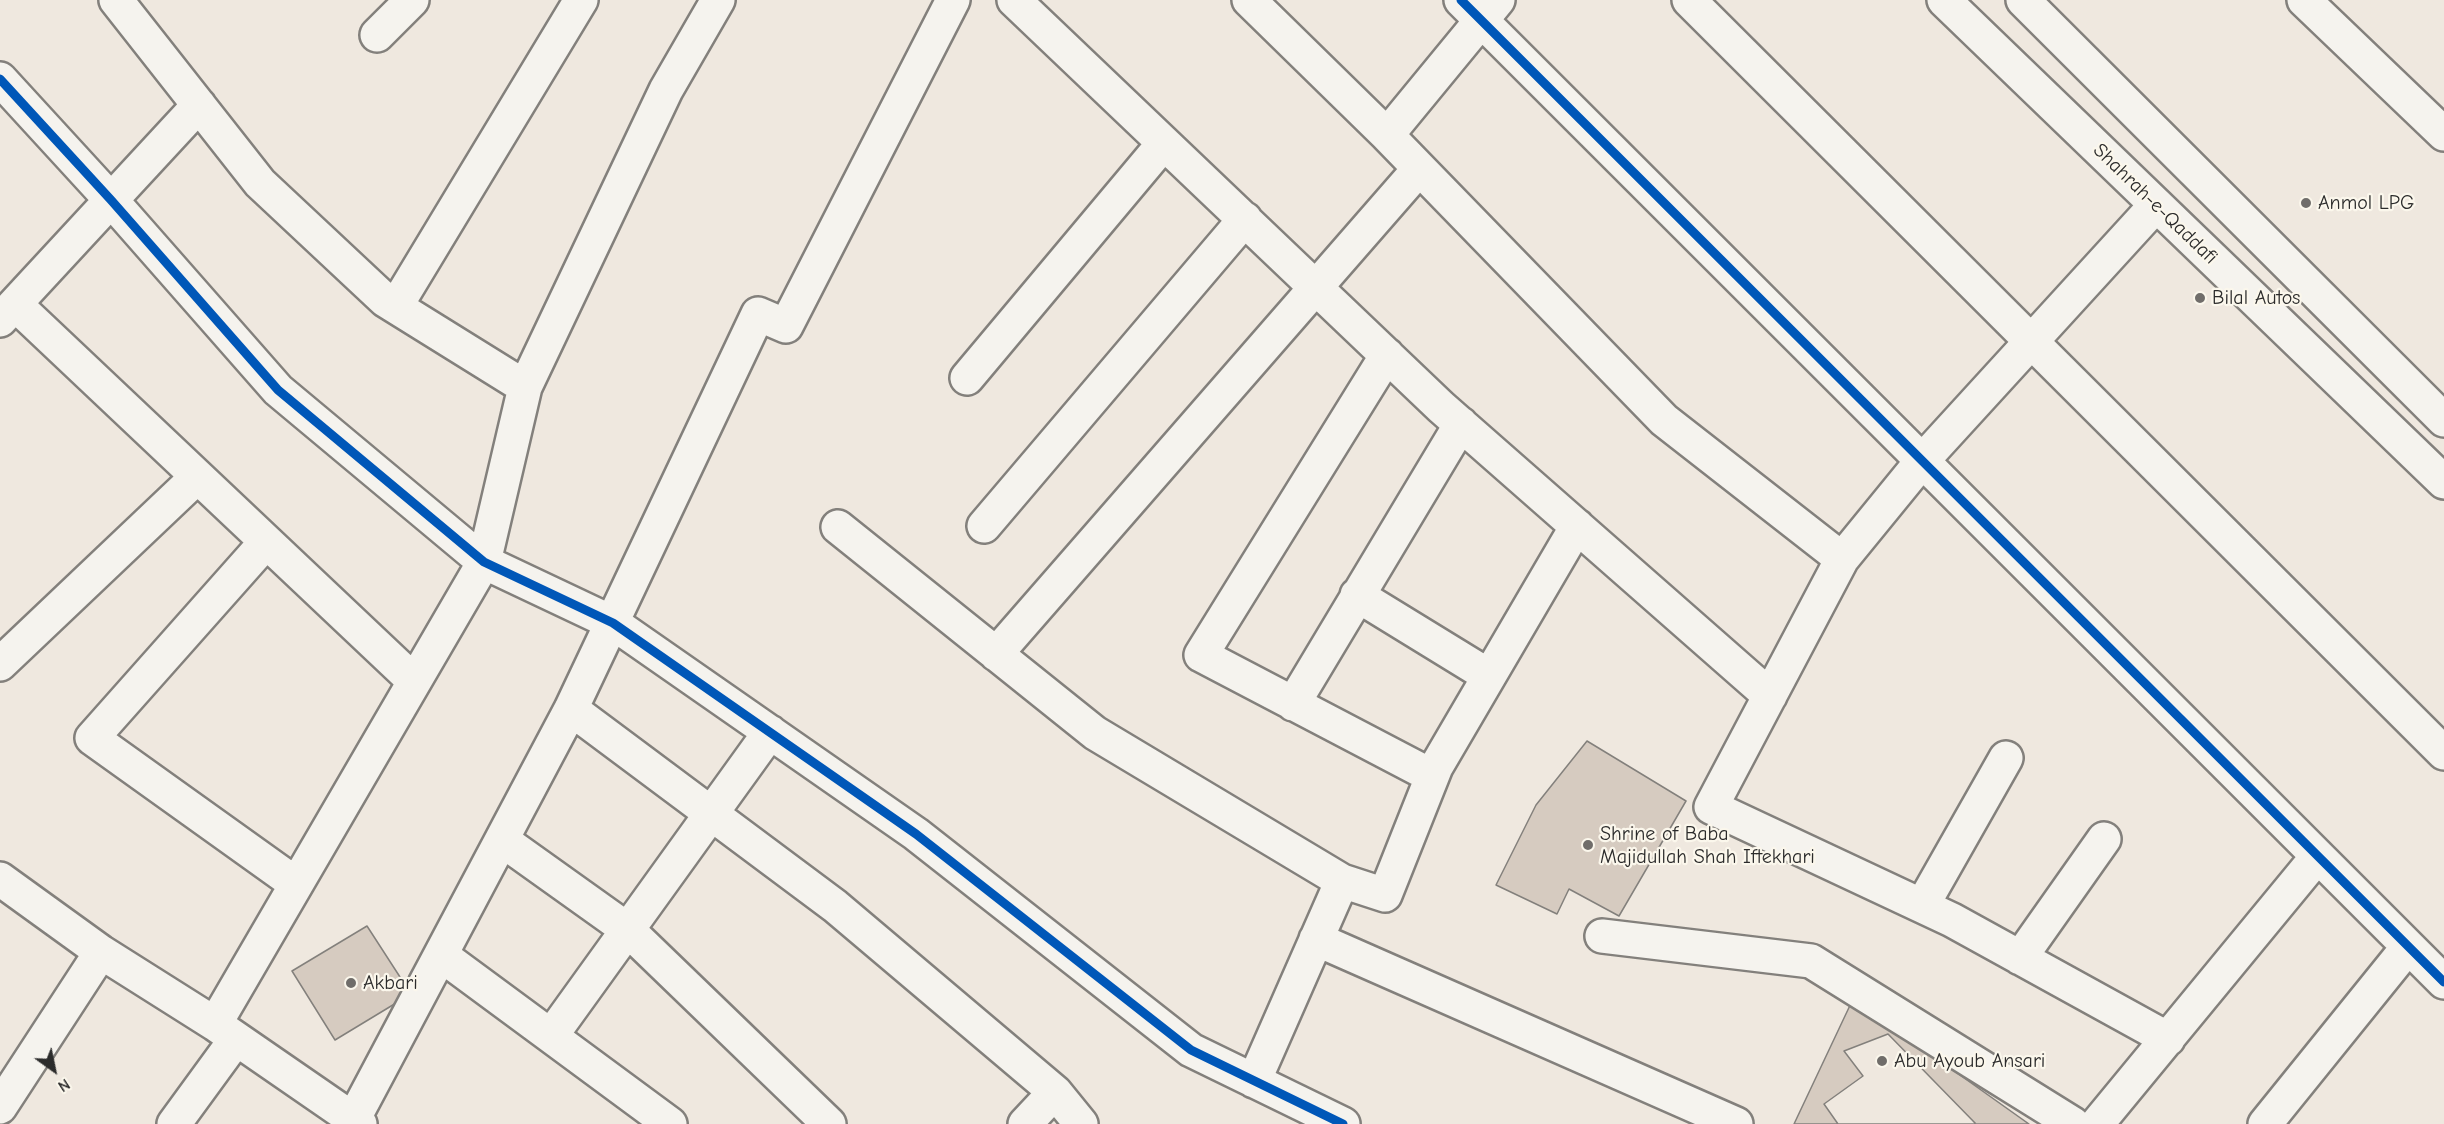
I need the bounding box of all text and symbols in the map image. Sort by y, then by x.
street label: Shahrah-e-Qaddafi [2088,139,2222,269]
place label: Anmol LPG [2318,191,2414,215]
marker: Anmol LPG [2299,196,2313,210]
place label: Bilal Autos [2212,286,2300,310]
marker: Bilal Autos [2193,291,2207,305]
place label: Shrine of Baba Majidullah Shah Iftekhari [1600,822,1815,869]
marker: Shrine of Baba Majidullah Shah Iftekhari [1581,838,1595,852]
place label: Akbari [363,971,418,995]
marker: Akbari [344,976,358,990]
north arrow [24,1040,84,1100]
place label: Abu Ayoub Ansari [1894,1049,2045,1073]
marker: Abu Ayoub Ansari [1875,1054,1889,1068]
text: N [55,1075,73,1095]

